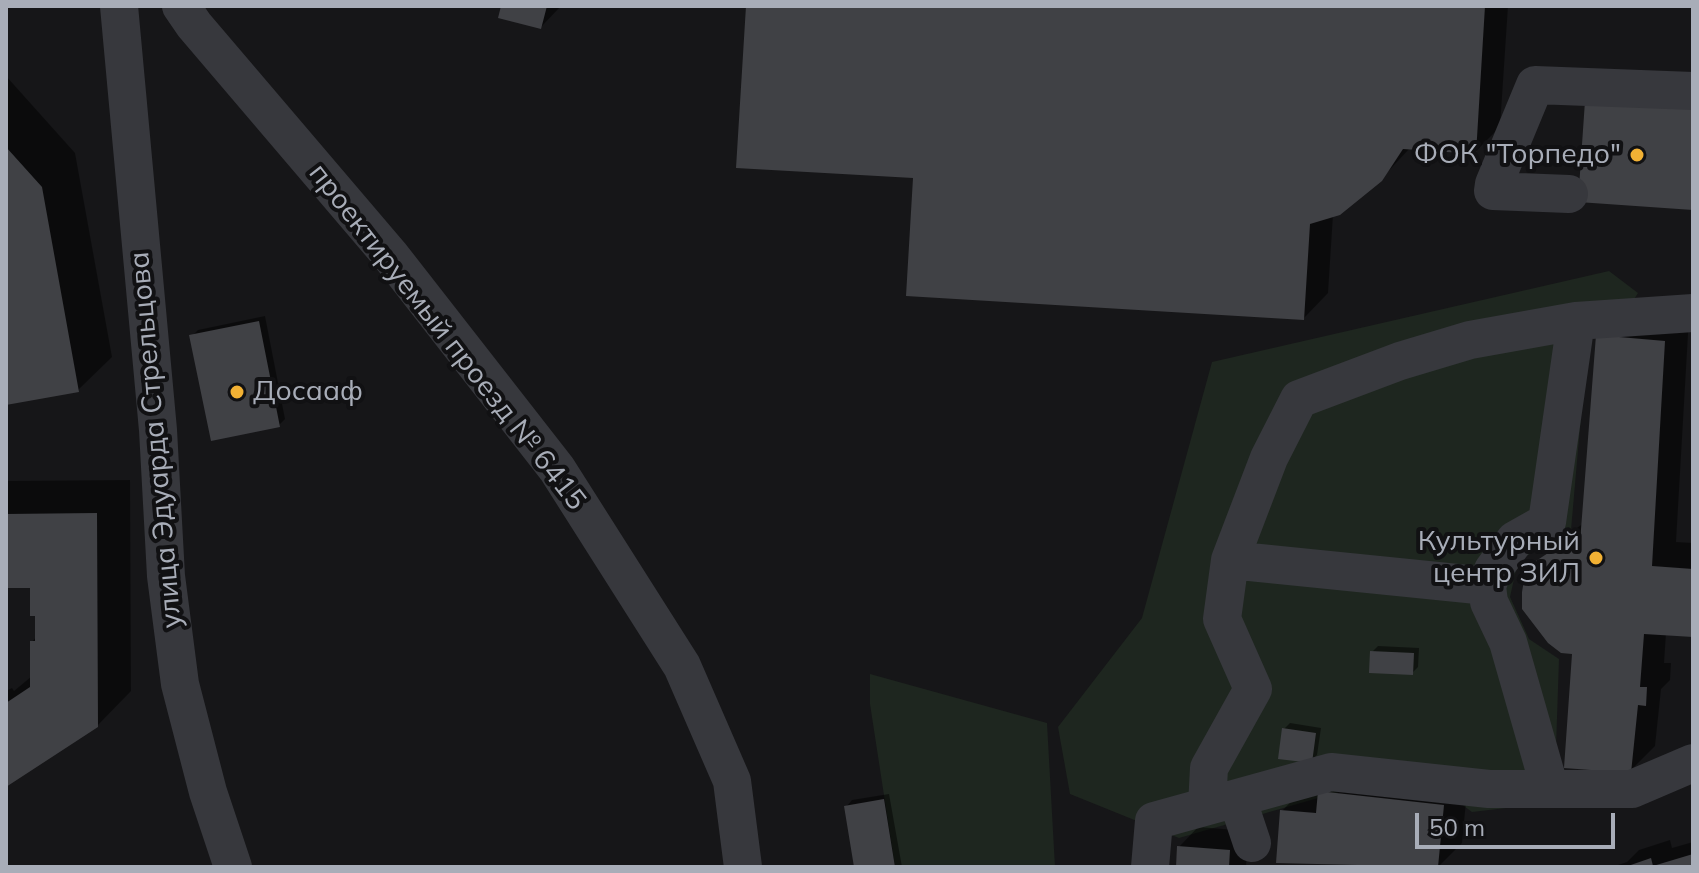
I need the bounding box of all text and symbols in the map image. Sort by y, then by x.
place label: ФОК "Торпедо" [1414,138,1621,172]
marker: ФОК "Торпедо" [1628,146,1646,164]
street label: проектируемый проезд № 6415 [301,157,593,517]
street label: улица Эдуарда Стрельцова [123,250,189,630]
place label: Досааф [253,375,363,409]
marker: Досааф [228,383,246,401]
place label: Культурный центр ЗИЛ [1418,525,1580,591]
marker: Культурный центр ЗИЛ [1587,549,1605,567]
scale bar [1419,797,1619,847]
text: 50 m [1429,812,1485,842]

